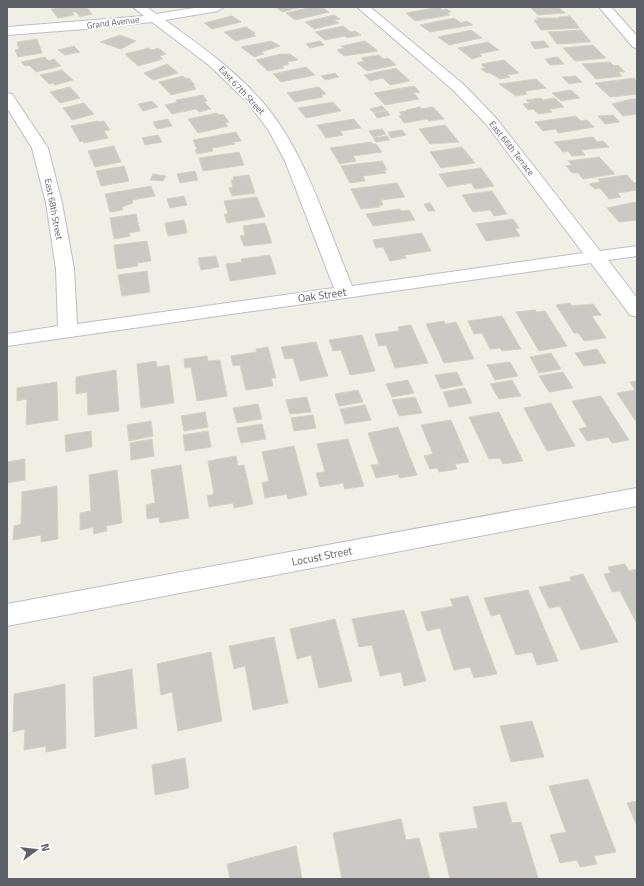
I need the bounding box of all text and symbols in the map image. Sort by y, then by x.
street label: Grand Avenue [86,12,140,32]
street label: East 67th Street [216,63,268,118]
street label: East 66th Terrace [486,118,538,179]
street label: East 68th Street [42,177,66,242]
street label: Oak Street [297,284,347,306]
street label: Locust Street [290,542,354,570]
north arrow [16,830,56,870]
text: N [37,842,54,853]

